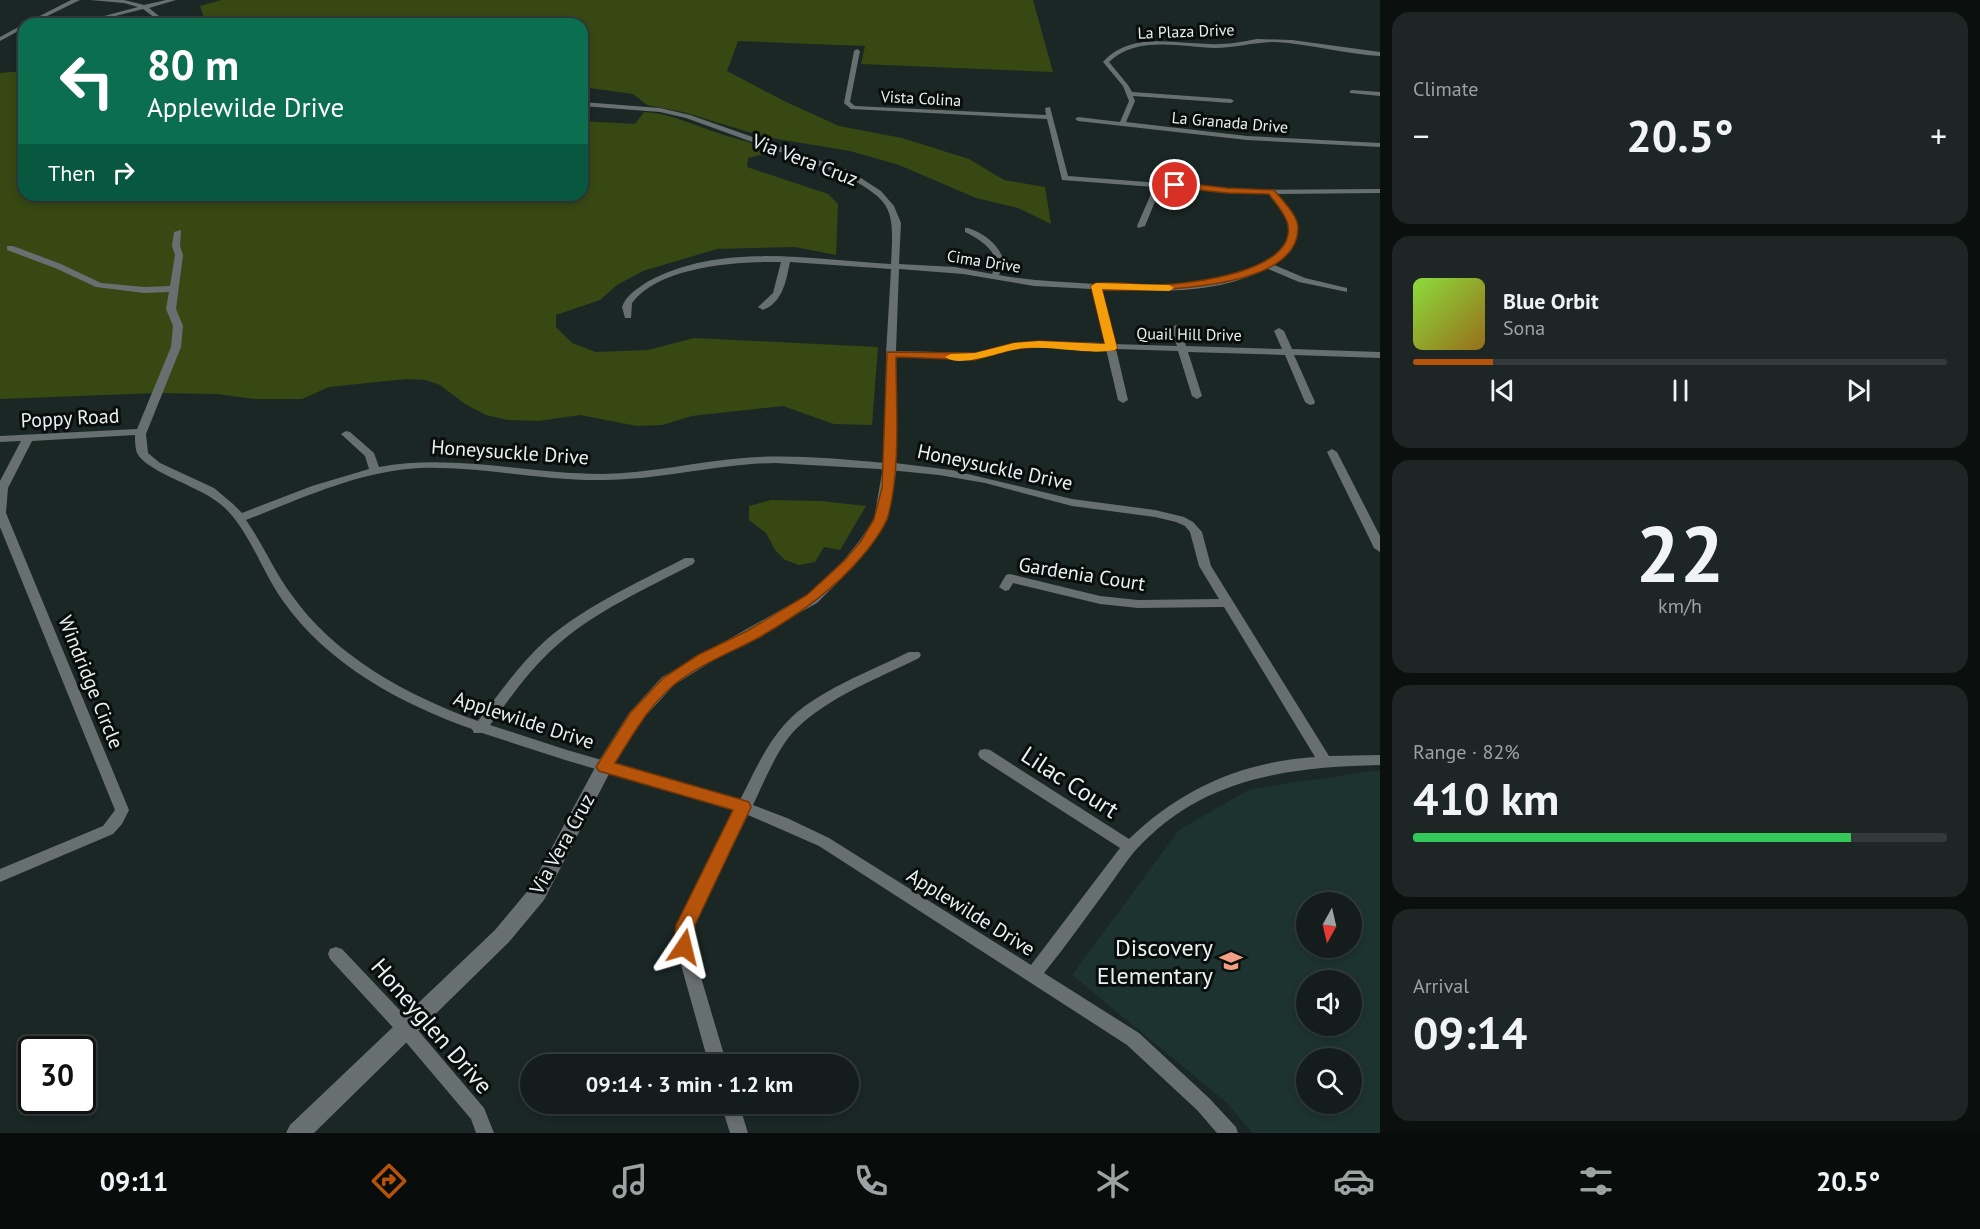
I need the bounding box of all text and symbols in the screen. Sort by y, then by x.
street label: La Plaza Drive [1137,19,1235,43]
text: 80 m [147,37,239,92]
icon: left [48,42,126,120]
text: Climate [1413,76,1479,102]
street label: Vista Colina [879,86,962,110]
text: Applewilde Drive [147,90,344,124]
text: 20.5° [1626,106,1734,164]
street label: La Granada Drive [1171,107,1289,137]
text: − [1413,114,1430,157]
text: + [1930,114,1947,157]
street label: Via Vera Cruz [747,128,862,192]
icon: right [107,156,140,189]
text: Then [48,159,95,187]
pin [1149,159,1200,210]
icon: arrive [1158,168,1191,201]
street label: Cima Drive [946,245,1022,277]
text: Blue Orbit [1503,287,1599,315]
text: Sona [1503,315,1545,341]
street label: Quail Hill Drive [1136,323,1242,345]
icon: previous [1486,374,1519,407]
icon: pause [1664,374,1697,407]
icon: next [1842,374,1875,407]
street label: Poppy Road [20,402,120,434]
street label: Honeysuckle Drive [430,434,590,470]
street label: Honeysuckle Drive [915,438,1075,496]
text: 22 [1636,503,1724,604]
street label: Gardenia Court [1017,551,1147,597]
text: km/h [1658,593,1702,619]
street label: Windridge Circle [52,612,130,752]
street label: Applewilde Drive [451,685,597,755]
street label: Lilac Court [1015,739,1125,825]
text: Range · 82% [1413,739,1520,765]
text: 410 km [1413,769,1559,827]
street label: Via Vera Cruz [523,789,600,900]
street label: Applewilde Drive [902,862,1040,962]
north arrow [1296,892,1362,958]
map controls [1296,892,1362,1114]
position arrow [652,915,716,979]
place label: Discovery Elementary [1097,932,1213,991]
school or university icon: Discovery Elementary [1218,948,1244,974]
street label: Honeyglen Drive [364,952,500,1100]
button: sound [1296,970,1362,1036]
text: Arrival [1413,973,1469,999]
text: 09:14 [1413,1003,1527,1061]
speed limit sign: 30 [18,1036,96,1114]
button: search [1296,1048,1362,1114]
text: 09:14 · 3 min · 1.2 km [586,1070,793,1098]
icon: directions [368,1160,410,1202]
icon: music [609,1160,651,1202]
icon: phone [850,1160,892,1202]
icon: climate [1092,1160,1134,1202]
icon: car [1333,1160,1375,1202]
icon: filters [1575,1160,1617,1202]
text: 09:11 [100,1164,168,1198]
text: 20.5° [1816,1164,1880,1198]

